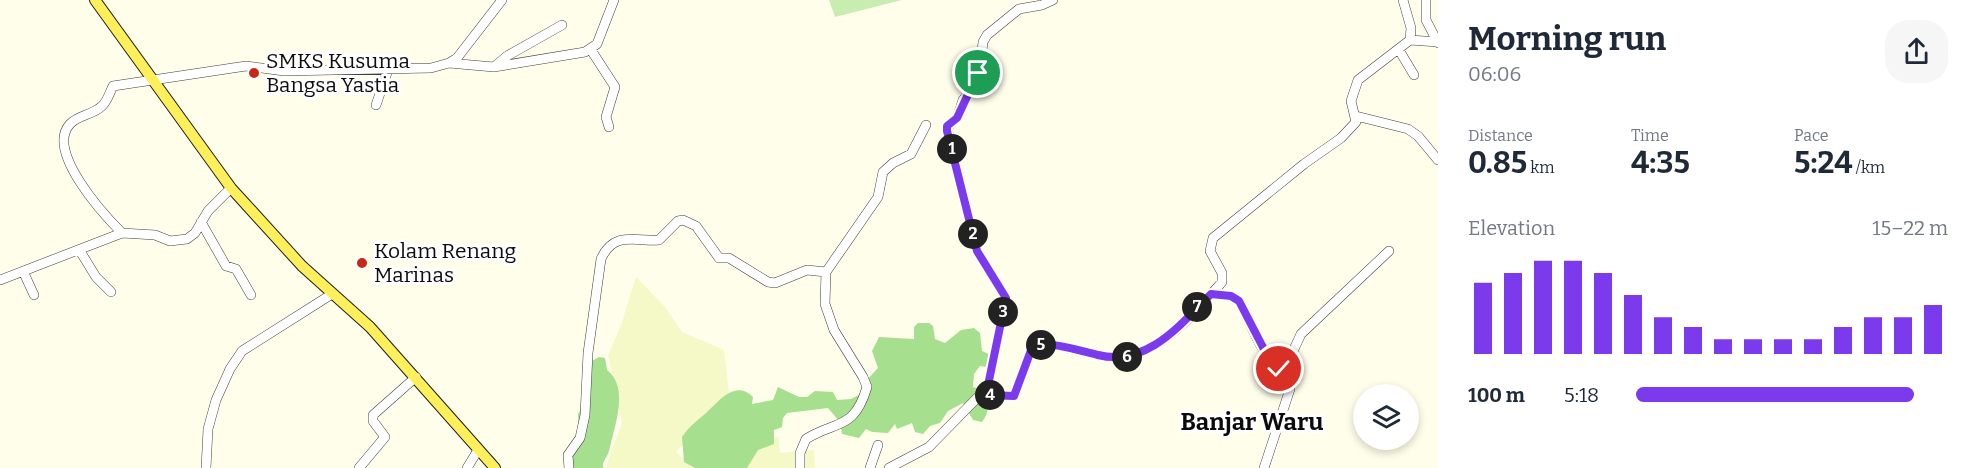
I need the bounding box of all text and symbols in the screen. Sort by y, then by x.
text: Morning run [1468,19,1666,59]
button: share [1885,20,1948,83]
pin [952,47,1003,98]
place label: SMKS Kusuma Bangsa Yastia [266,48,410,98]
icon: arrive [961,56,994,89]
text: 06:06 [1468,62,1521,86]
marker: SMKS Kusuma Bangsa Yastia [247,66,261,80]
text: Distance [1468,126,1533,145]
text: Time [1631,126,1669,145]
text: Pace [1794,126,1829,145]
pin: 1 [937,134,967,164]
text: 1 [949,139,955,158]
text: 0.85 [1468,145,1527,181]
text: 4:35 [1631,145,1690,181]
text: 5:24 [1794,145,1853,181]
text: km [1527,158,1554,177]
text: /km [1853,158,1885,177]
text: Elevation [1468,216,1555,240]
text: 15–22 m [1872,216,1948,240]
pin: 2 [958,219,988,249]
text: 2 [968,224,978,243]
place label: Kolam Renang Marinas [374,238,516,288]
marker: Kolam Renang Marinas [355,256,369,270]
pin: 7 [1182,292,1212,322]
pin: 3 [988,297,1018,327]
text: 7 [1193,297,1201,316]
text: 3 [998,302,1008,321]
pin: 5 [1026,330,1056,360]
text: 5 [1037,335,1045,354]
pin: 6 [1112,342,1142,372]
pin [1253,343,1304,394]
text: 6 [1122,347,1132,366]
icon: check [1262,352,1295,385]
pin: 4 [975,380,1005,410]
text: 100 m [1468,383,1525,407]
text: 5:18 [1564,383,1599,407]
map controls [1353,384,1419,450]
button: layers [1353,384,1419,450]
text: 4 [985,385,995,404]
district label: Banjar Waru [1181,408,1323,436]

